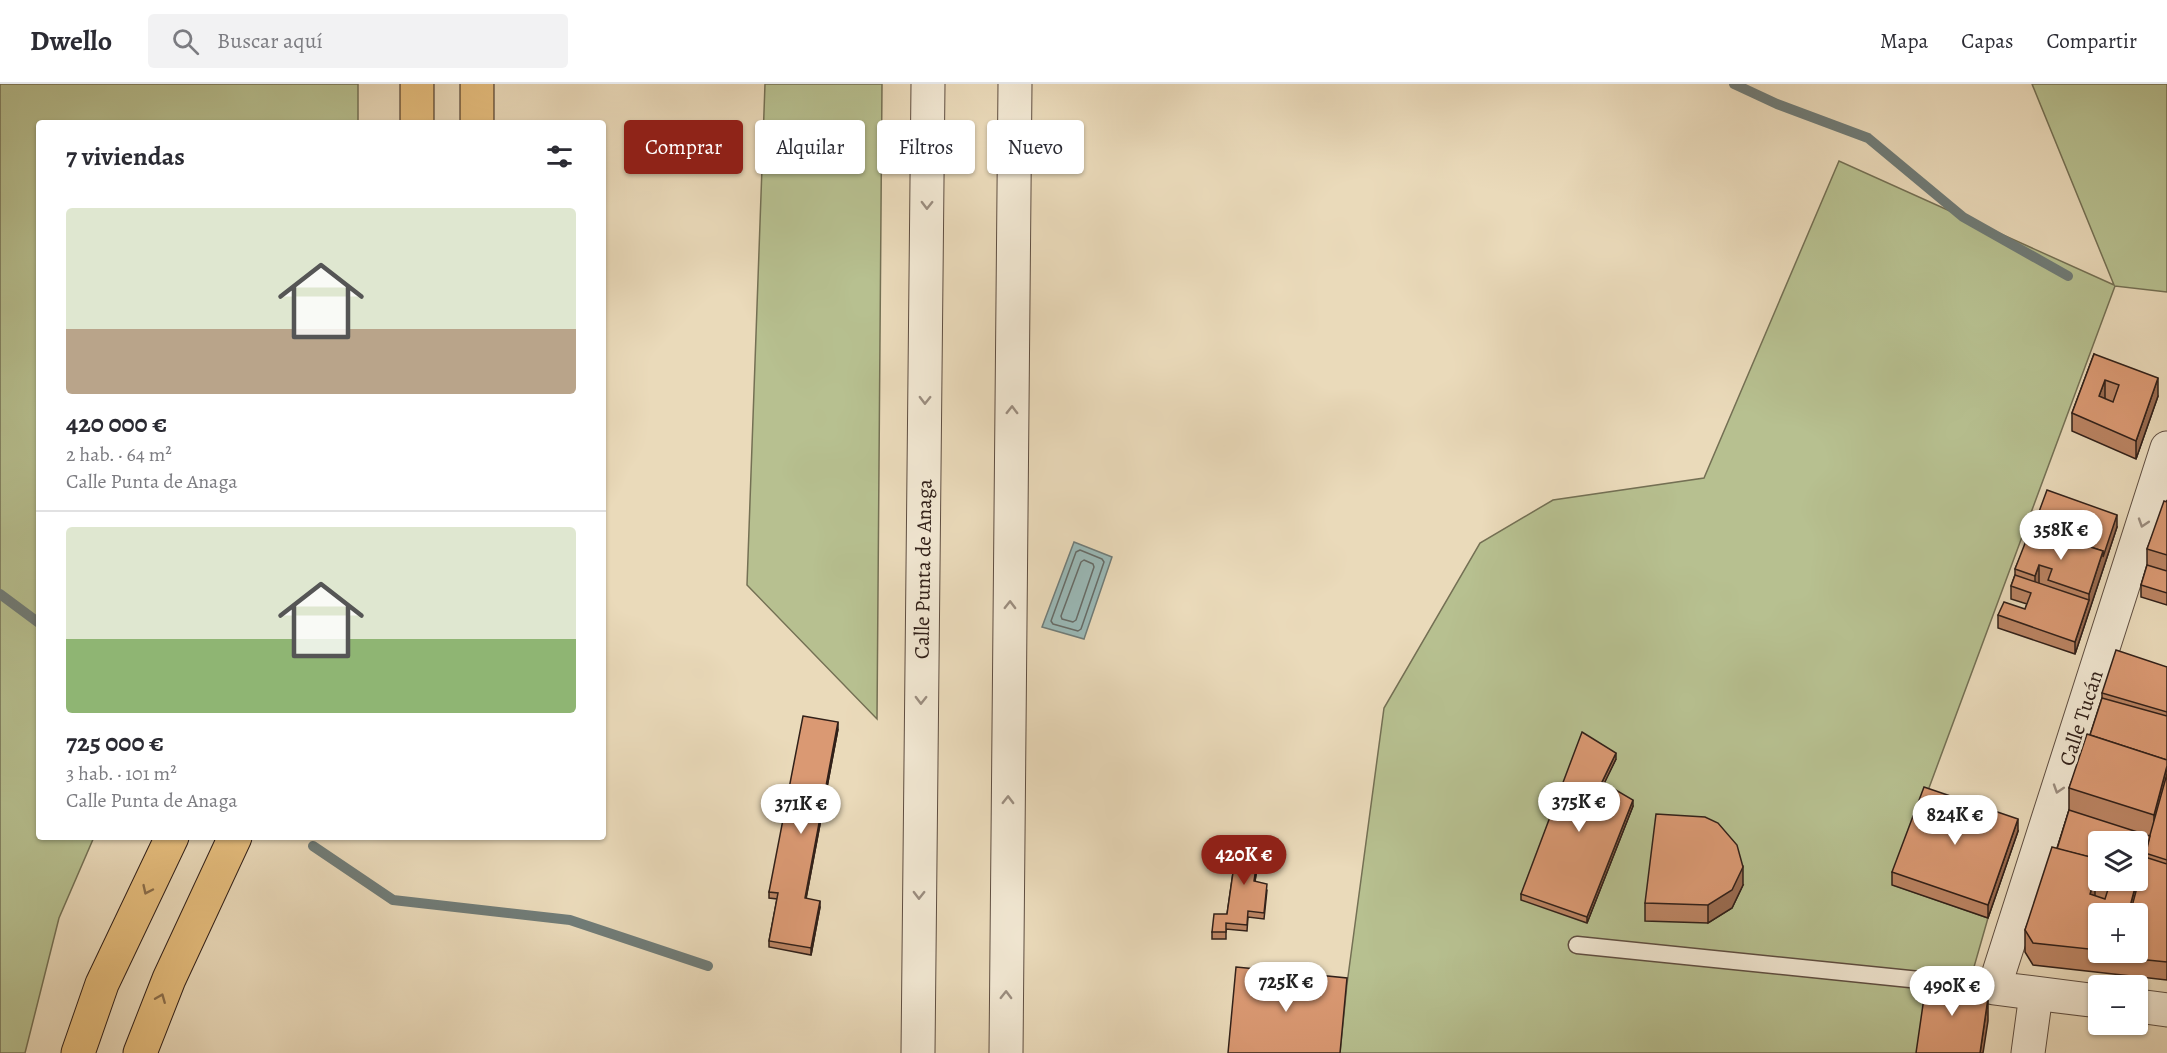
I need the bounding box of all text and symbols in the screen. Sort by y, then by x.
search box [148,14,568,68]
text: Dwello [30,22,112,60]
icon: search [169,25,202,58]
text: Buscar aquí [217,26,323,56]
text: Mapa [1880,27,1928,55]
text: Capas [1961,27,2014,55]
text: Compartir [2047,27,2137,55]
chip: Comprar [624,120,743,174]
chip: Alquilar [755,120,865,174]
chip: Filtros [877,120,975,174]
chip: Nuevo [987,120,1084,174]
text: 7 viviendas [66,139,185,174]
icon: filters [543,140,576,173]
one-way arrow [920,201,933,210]
icon: home [267,247,375,355]
one-way arrow [918,396,931,405]
one-way arrow [1006,405,1018,414]
text: 420 000 € [66,406,167,441]
text: 2 hab. · 64 m² [66,441,172,468]
text: Calle Punta de Anaga [66,468,238,495]
street label: Calle Punta de Anaga [907,479,939,659]
pin: 358K € [2012,510,2110,561]
text: 358K € [2034,516,2088,543]
one-way arrow [2138,517,2150,528]
icon: home [267,566,375,674]
one-way arrow [1004,600,1016,609]
street label: Calle Tucán [2052,667,2110,769]
one-way arrow [915,696,927,705]
text: 725 000 € [66,725,164,760]
text: 3 hab. · 101 m² [66,760,177,787]
pin: 375K € [1530,782,1628,833]
one-way arrow [2053,783,2065,794]
pin: 371K € [752,784,850,835]
text: Calle Punta de Anaga [66,787,238,814]
text: 375K € [1552,788,1606,815]
text: 371K € [775,790,827,817]
one-way arrow [1002,795,1014,804]
pin: 824K € [1906,795,2004,846]
text: 824K € [1927,801,1983,828]
map controls [2088,831,2148,1035]
button: layers [2088,831,2148,891]
pin: 420K € [1195,835,1293,886]
text: 420K € [1215,841,1273,868]
one-way arrow [142,883,154,894]
one-way arrow [913,891,925,900]
button: + [2088,903,2148,963]
pin: 725K € [1237,962,1335,1013]
pin: 490K € [1903,966,2001,1017]
text: 725K € [1259,968,1313,995]
text: 490K € [1924,972,1980,999]
button: − [2088,975,2148,1035]
one-way arrow [1000,990,1012,999]
one-way arrow [154,994,166,1005]

